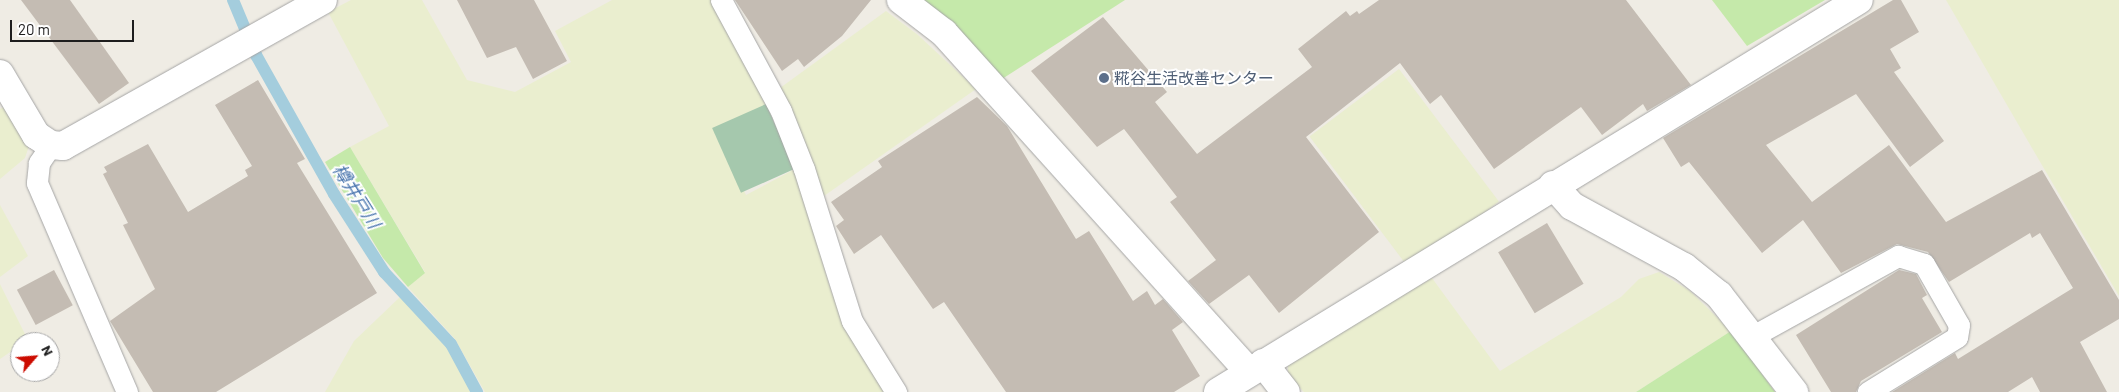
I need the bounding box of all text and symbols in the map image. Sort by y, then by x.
scale bar [12,10,136,42]
text: 20 m [18,20,50,38]
place label: 糀谷生活改善センター [1114,68,1274,88]
marker: 糀谷生活改善センター [1098,72,1110,84]
water label: 樽井戸川 [329,160,385,232]
north arrow [10,332,60,382]
text: N [38,342,58,358]

